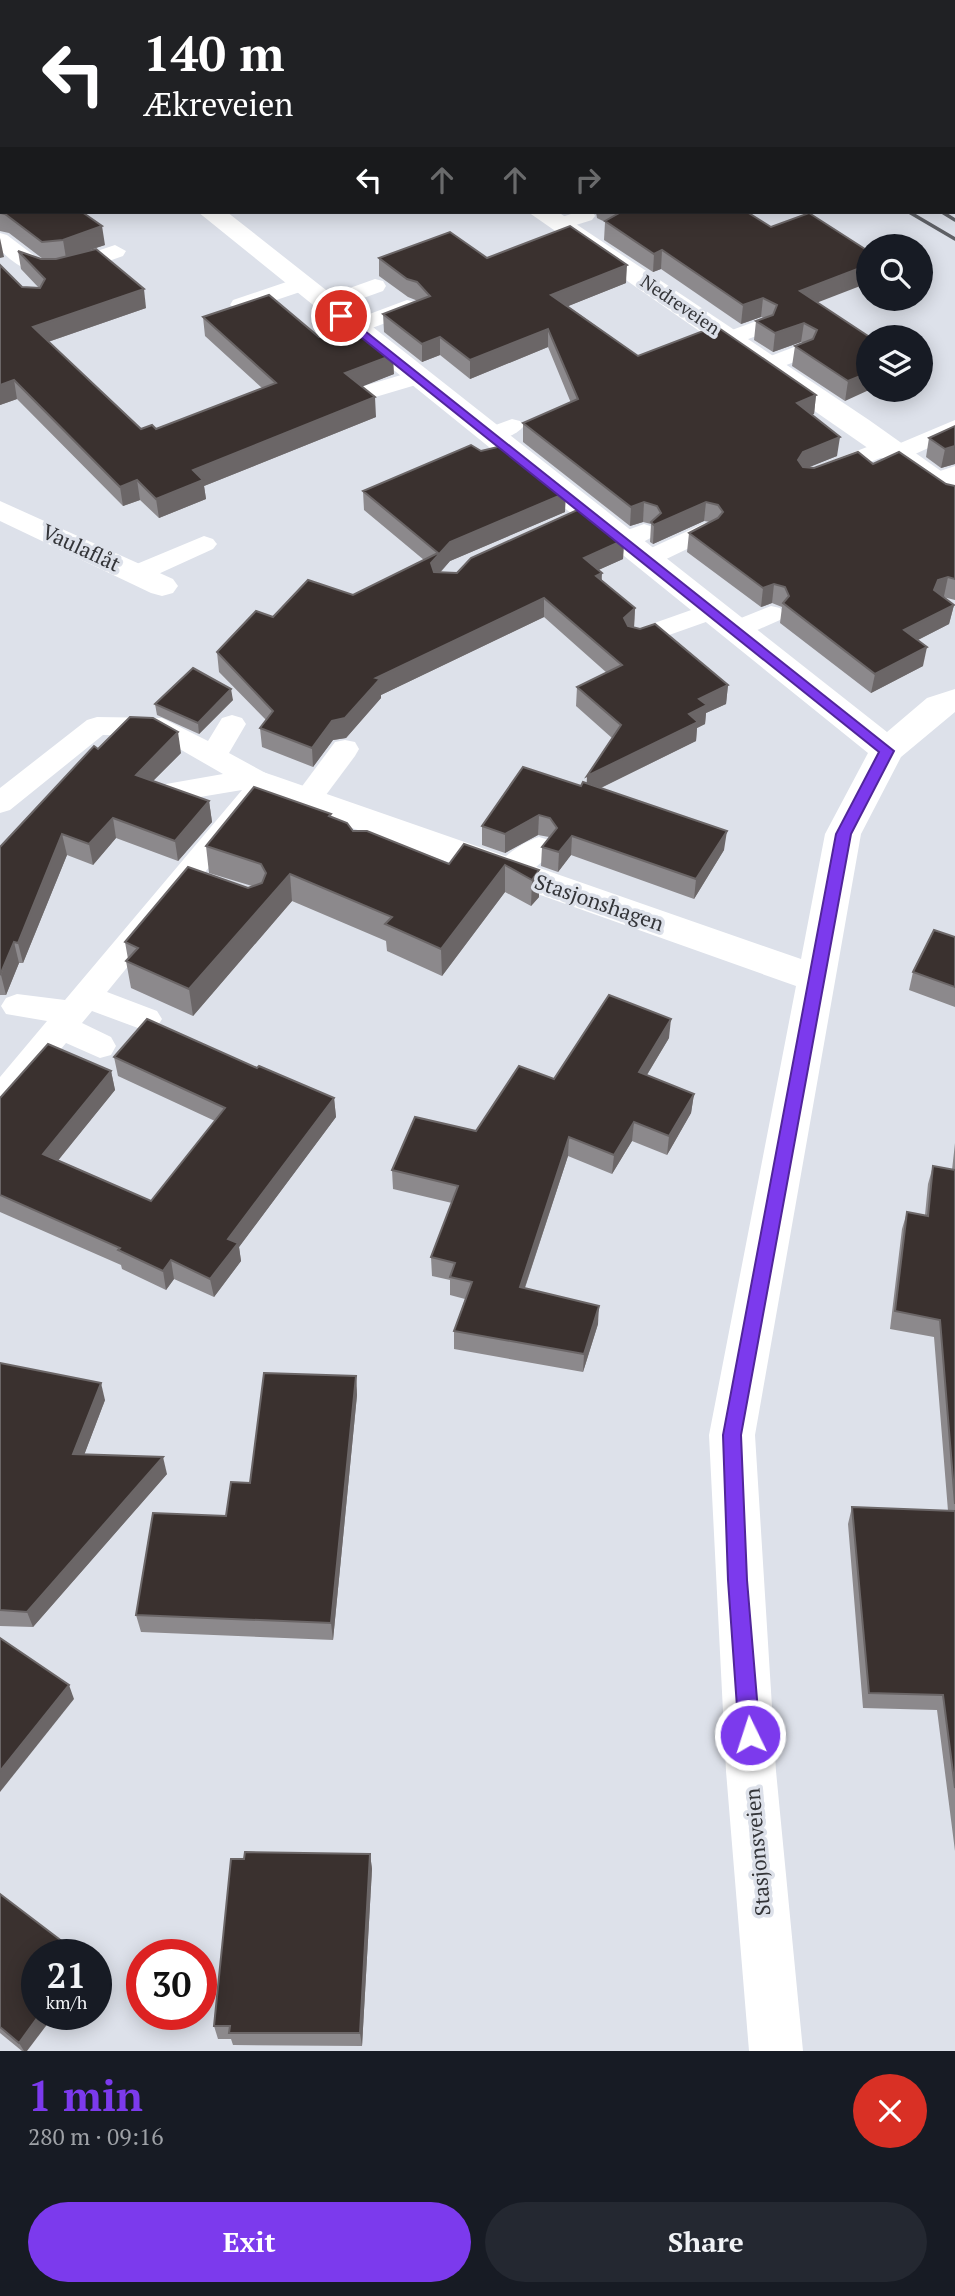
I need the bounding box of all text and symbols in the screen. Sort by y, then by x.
text: 140 m [143,20,285,85]
icon: left [28,28,119,119]
text: Ækreveien [143,83,293,125]
icon: left [350,161,388,199]
icon: ahead [423,161,461,199]
icon: ahead [496,161,534,199]
icon: right [569,161,607,199]
map controls [856,234,933,402]
button: search [856,234,933,311]
street label: Nedreveien [636,269,725,340]
pin [311,286,371,346]
icon: arrive [322,297,360,335]
button: layers [856,325,933,402]
street label: Vaulaflåt [38,517,125,578]
street label: Stasjonshagen [531,867,668,937]
position arrow [713,1698,787,1772]
street label: Stasjonsveien [737,1787,777,1917]
speed limit sign: 30 [126,1939,217,2030]
text: 21 [47,1952,86,1998]
text: km/h [46,1990,87,2014]
text: 1 min [28,2067,143,2123]
button: close [853,2074,927,2148]
text: 280 m · 09:16 [28,2121,163,2152]
button: Exit [28,2202,471,2282]
button: Share [485,2202,927,2282]

